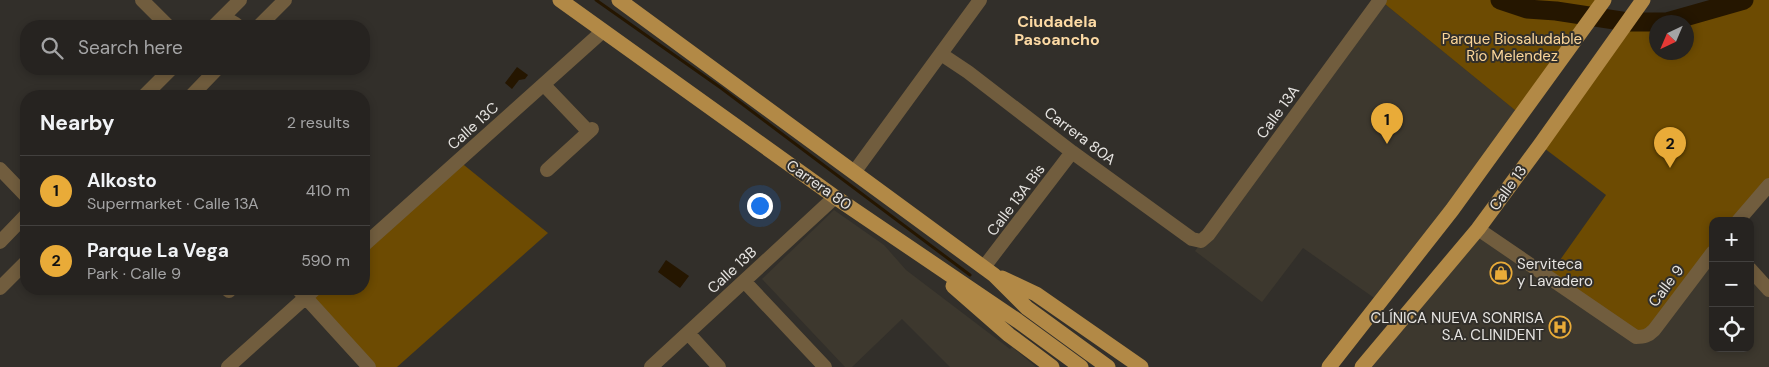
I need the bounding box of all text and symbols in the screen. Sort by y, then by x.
district label: Ciudadela Pasoancho [1014,11,1100,50]
north arrow [1649,15,1694,60]
search box [20,20,370,75]
park label: Parque Biosaludable Río Melendez [1442,29,1582,66]
icon: search [38,34,66,62]
text: Search here [78,35,183,60]
street label: Calle 13A [1252,81,1304,143]
street label: Calle 13C [443,98,503,154]
street label: Carrera 80A [1040,103,1120,169]
pin: 1 [1371,103,1403,144]
text: Nearby [40,109,114,137]
text: 2 results [287,112,350,133]
pin: 2 [1654,127,1686,168]
street label: Carrera 80 [782,155,856,215]
street label: Calle 13A Bis [982,160,1050,240]
street label: Calle 13 [1485,161,1531,215]
text: Alkosto [87,168,157,193]
text: 1 [53,180,59,201]
text: 410 m [306,180,350,201]
text: Supermarket · Calle 13A [87,193,259,214]
your location [747,193,773,219]
map controls [1709,217,1754,352]
button: + [1709,217,1754,262]
text: Parque La Vega [87,238,229,263]
street label: Calle 13B [703,242,761,298]
text: 2 [51,250,61,271]
text: 590 m [301,250,350,271]
place label: Serviteca y Lavadero [1517,254,1593,291]
shop icon: Serviteca y Lavadero [1489,261,1513,285]
street label: Calle 9 [1644,261,1688,311]
button: − [1709,262,1754,307]
text: Park · Calle 9 [87,263,181,284]
button: locate [1709,307,1754,352]
place label: CLÍNICA NUEVA SONRISA S.A. CLINIDENT [1371,308,1544,345]
hospital icon: CLÍNICA NUEVA SONRISA S.A. CLINIDENT [1548,315,1572,339]

